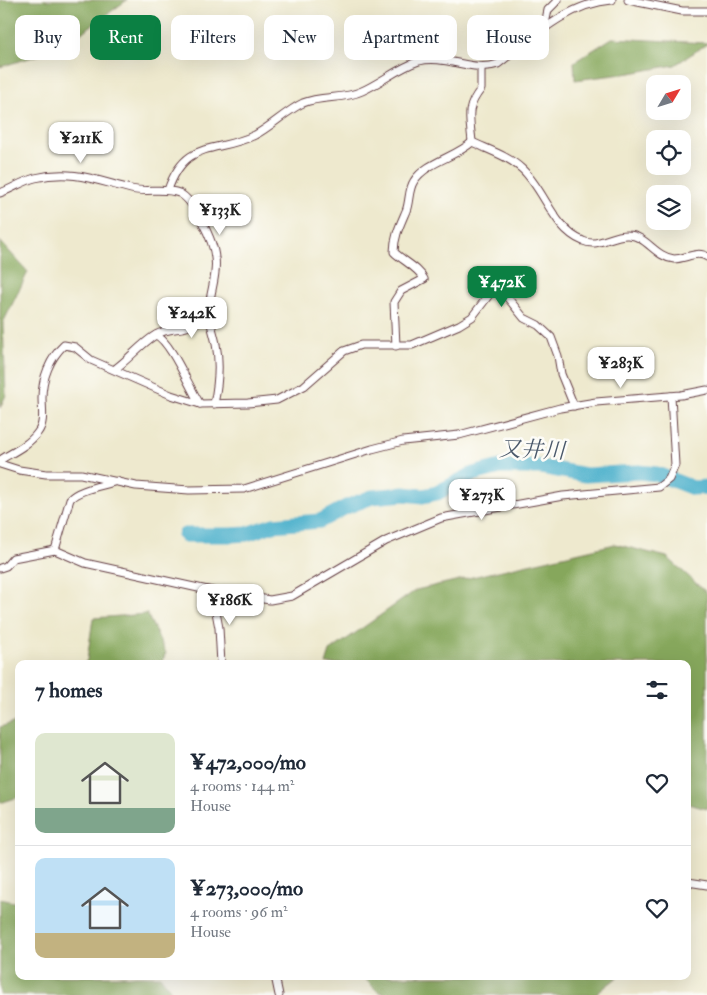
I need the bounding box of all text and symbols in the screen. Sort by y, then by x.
chip: Buy [15,15,80,60]
chip: Rent [90,15,161,60]
chip: Filters [171,15,254,60]
chip: New [264,15,334,60]
chip: Apartment [344,15,457,60]
chip: House [467,15,549,60]
north arrow [646,75,691,120]
map controls [646,75,691,230]
pin: ¥211K [46,121,116,164]
text: ¥211K [60,128,102,148]
button: locate [646,130,691,175]
button: layers [646,185,691,230]
pin: ¥133K [185,194,255,236]
text: ¥133K [199,200,241,220]
pin: ¥472K [467,266,537,308]
text: ¥472K [479,272,525,292]
pin: ¥242K [157,296,227,339]
text: ¥242K [168,303,216,323]
pin: ¥283K [586,346,656,389]
text: ¥283K [599,353,643,373]
water label: 又井川 [499,435,567,465]
pin: ¥273K [447,478,517,521]
text: ¥273K [460,485,504,505]
pin: ¥186K [195,584,265,626]
text: ¥186K [208,590,252,610]
icon: filters [643,676,671,704]
text: 7 homes [35,677,102,704]
text: ¥472,000/mo [190,749,306,776]
icon: home [75,753,135,813]
icon: heart [643,769,671,797]
text: 4 rooms · 144 m² [190,776,294,796]
text: House [190,796,231,816]
text: ¥273,000/mo [190,875,303,902]
icon: home [75,878,135,938]
icon: heart [643,894,671,922]
text: 4 rooms · 96 m² [190,902,288,922]
text: House [190,922,231,942]

